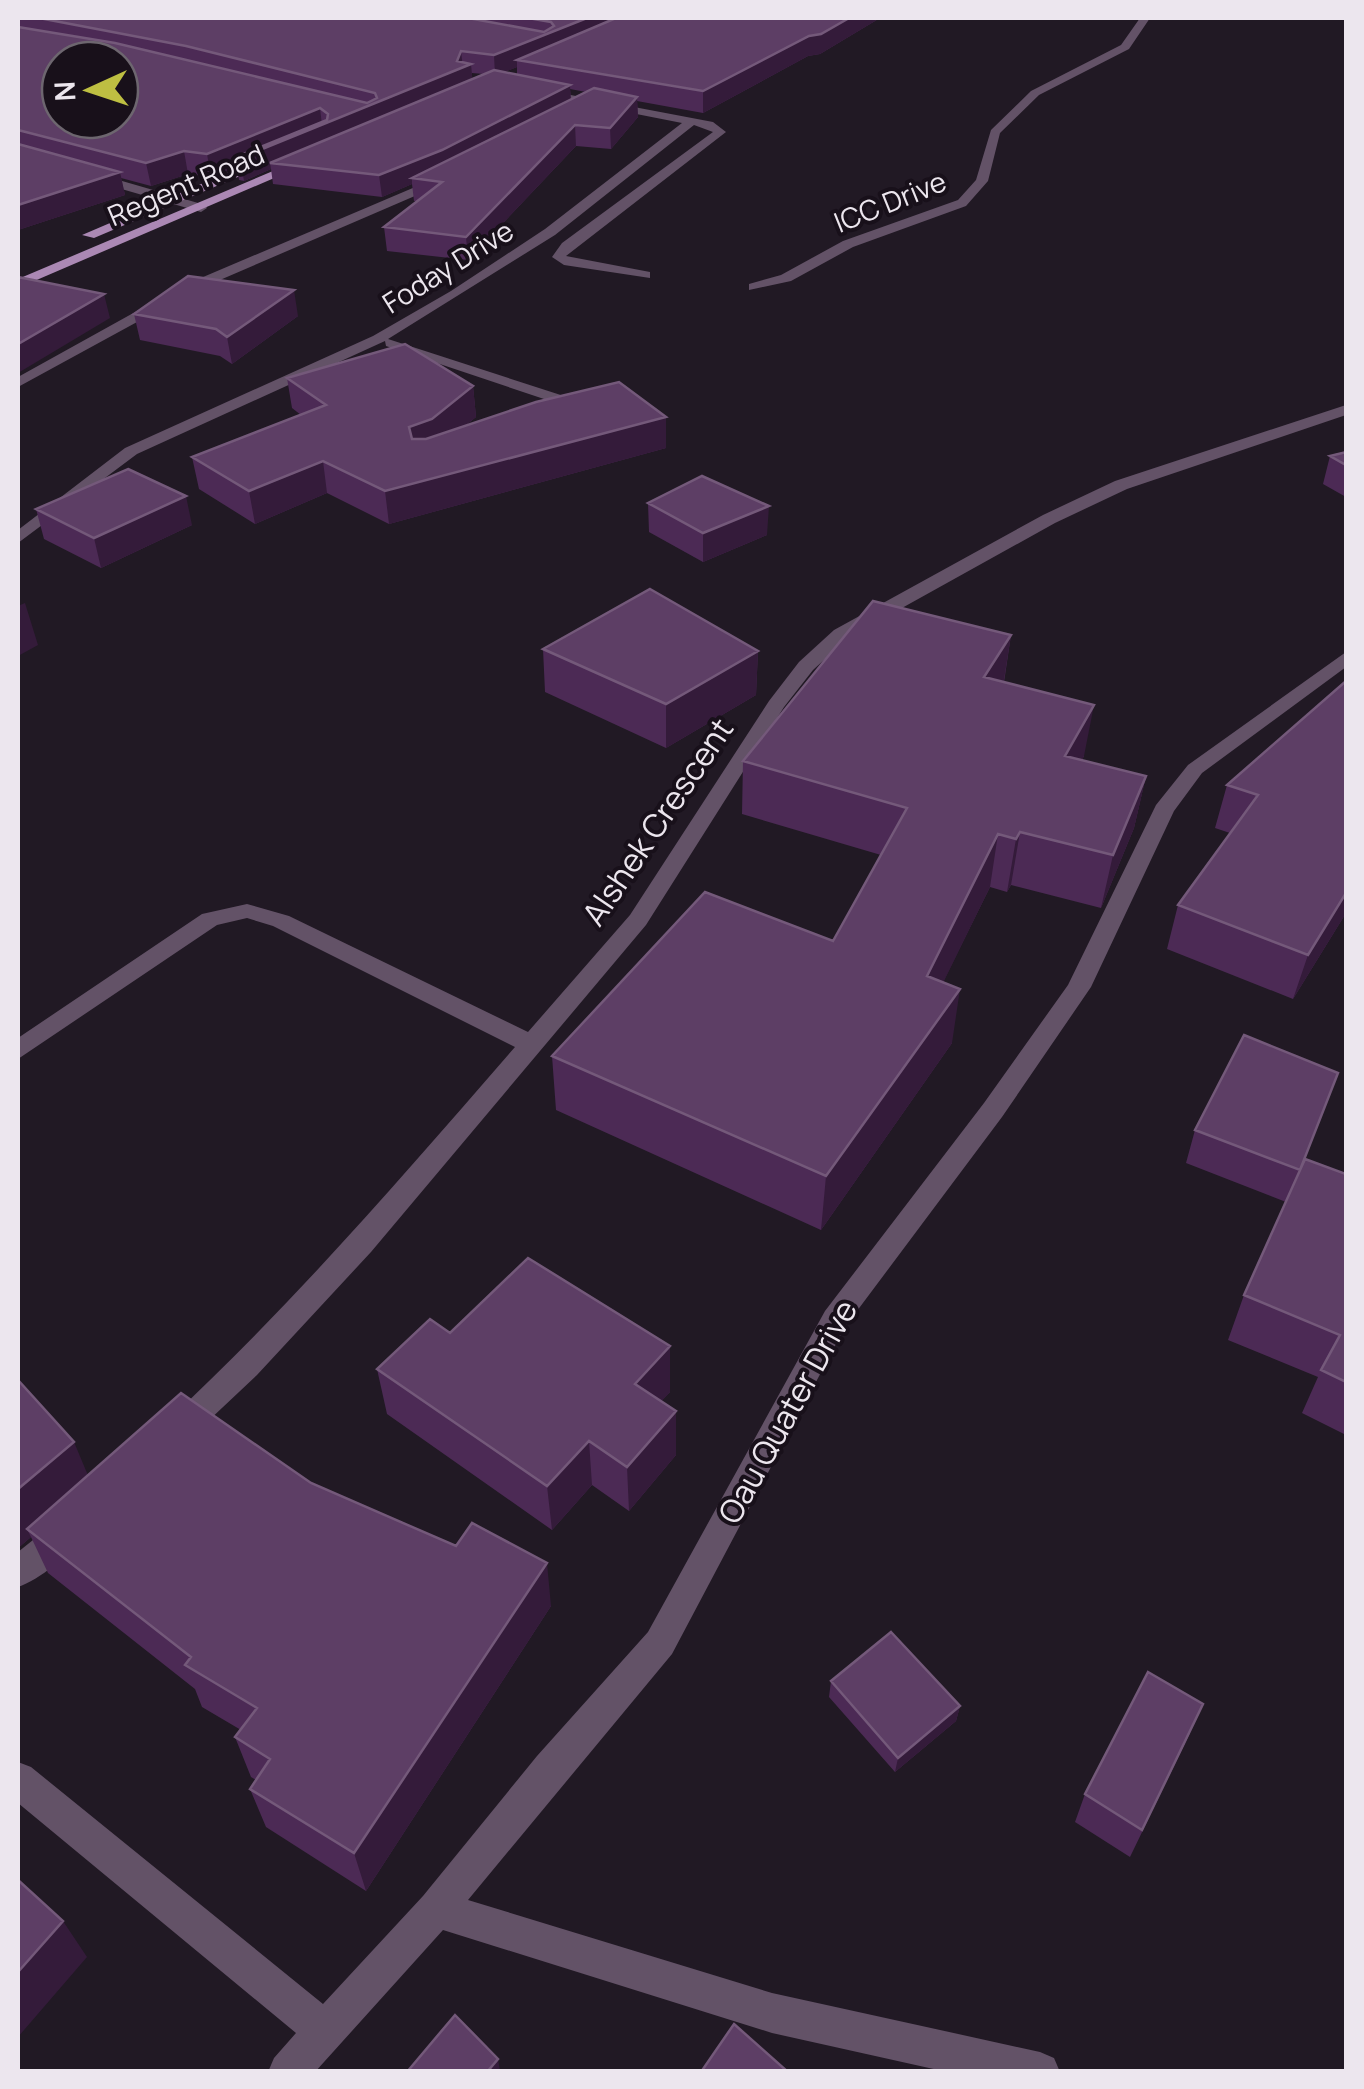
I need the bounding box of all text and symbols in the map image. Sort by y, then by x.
north arrow [40,40,140,140]
text: N [45,80,84,102]
street label: Regent Road [102,134,270,234]
street label: ICC Drive [828,161,951,241]
street label: Foday Drive [375,211,520,321]
street label: Alshek Crescent [571,709,743,934]
street label: Oau Quater Drive [707,1292,867,1531]

